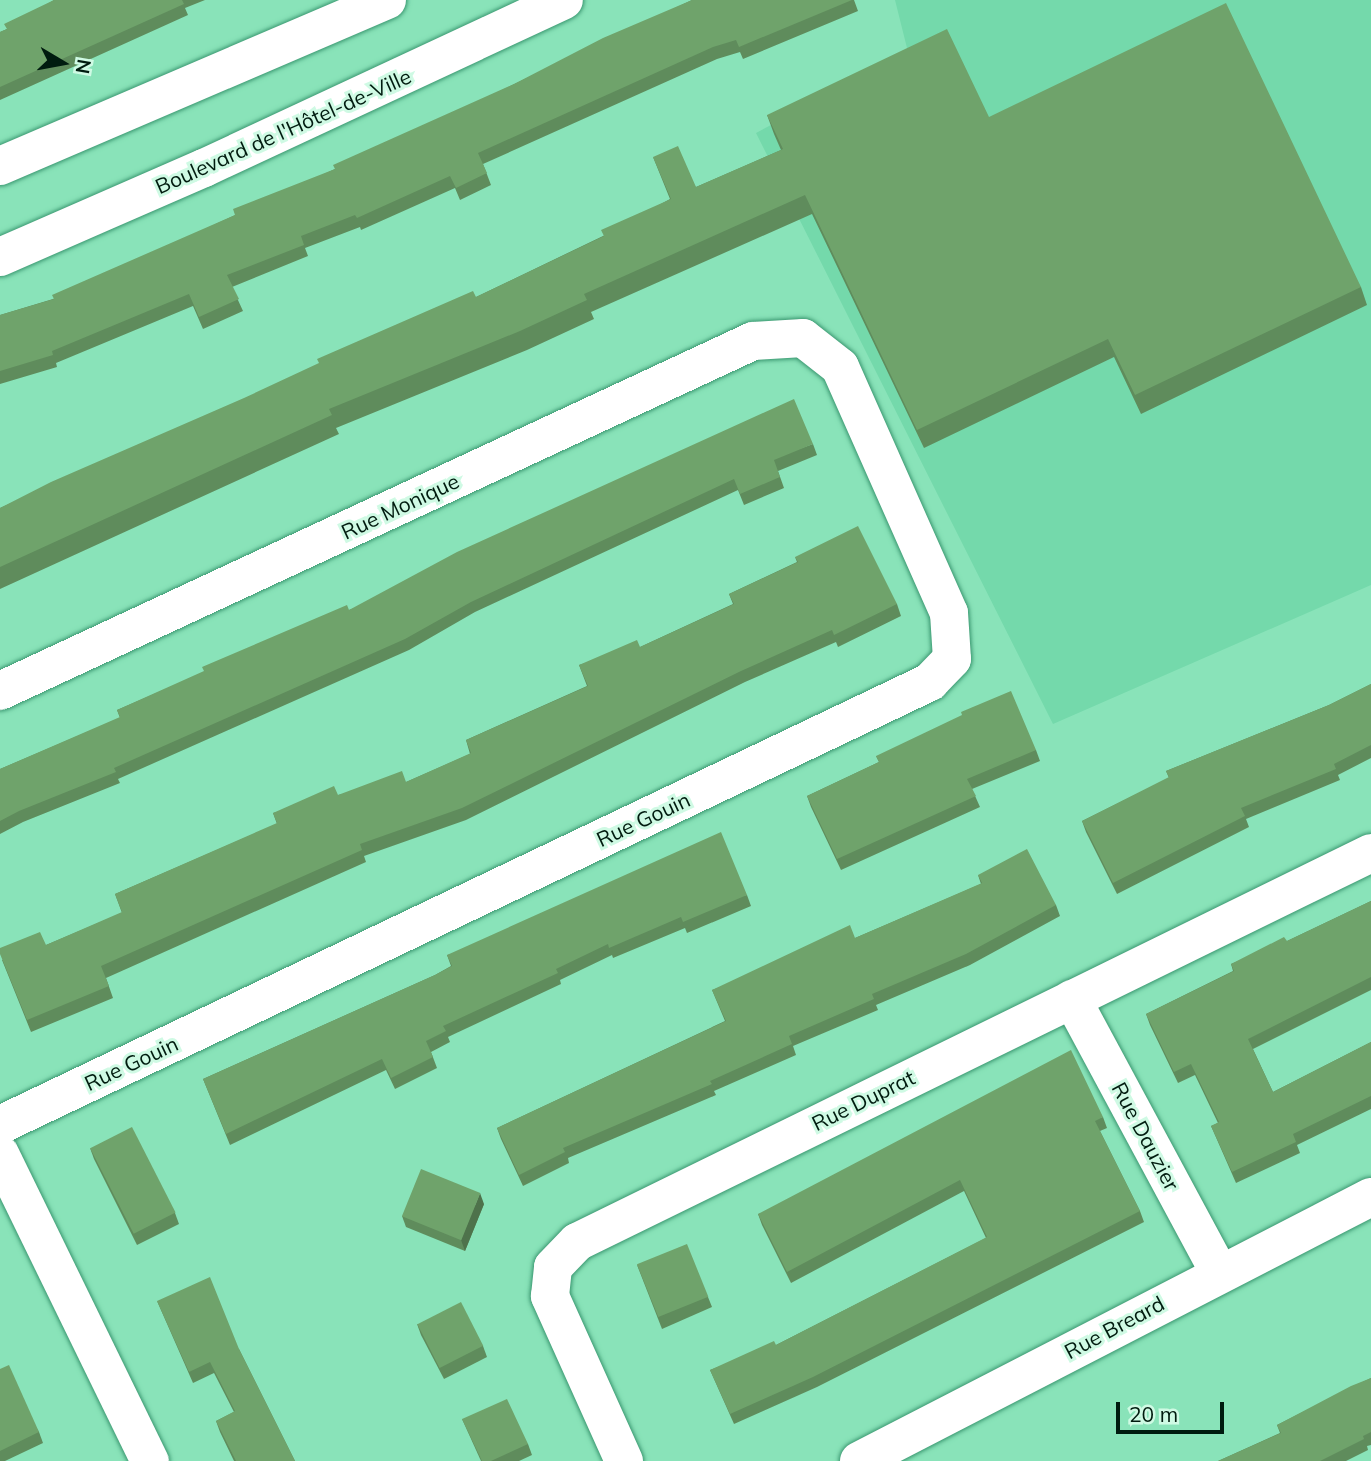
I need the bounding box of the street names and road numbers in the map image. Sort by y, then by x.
street label: Boulevard de l'Hôtel-de-Ville [151,63,415,199]
street label: Rue Monique [337,468,463,544]
street label: Rue Gouin [592,786,694,852]
street label: Rue Gouin [80,1030,182,1096]
street label: Rue Duprat [807,1064,919,1136]
street label: Rue Dauzier [1107,1078,1185,1194]
street label: Rue Breard [1060,1290,1168,1364]

